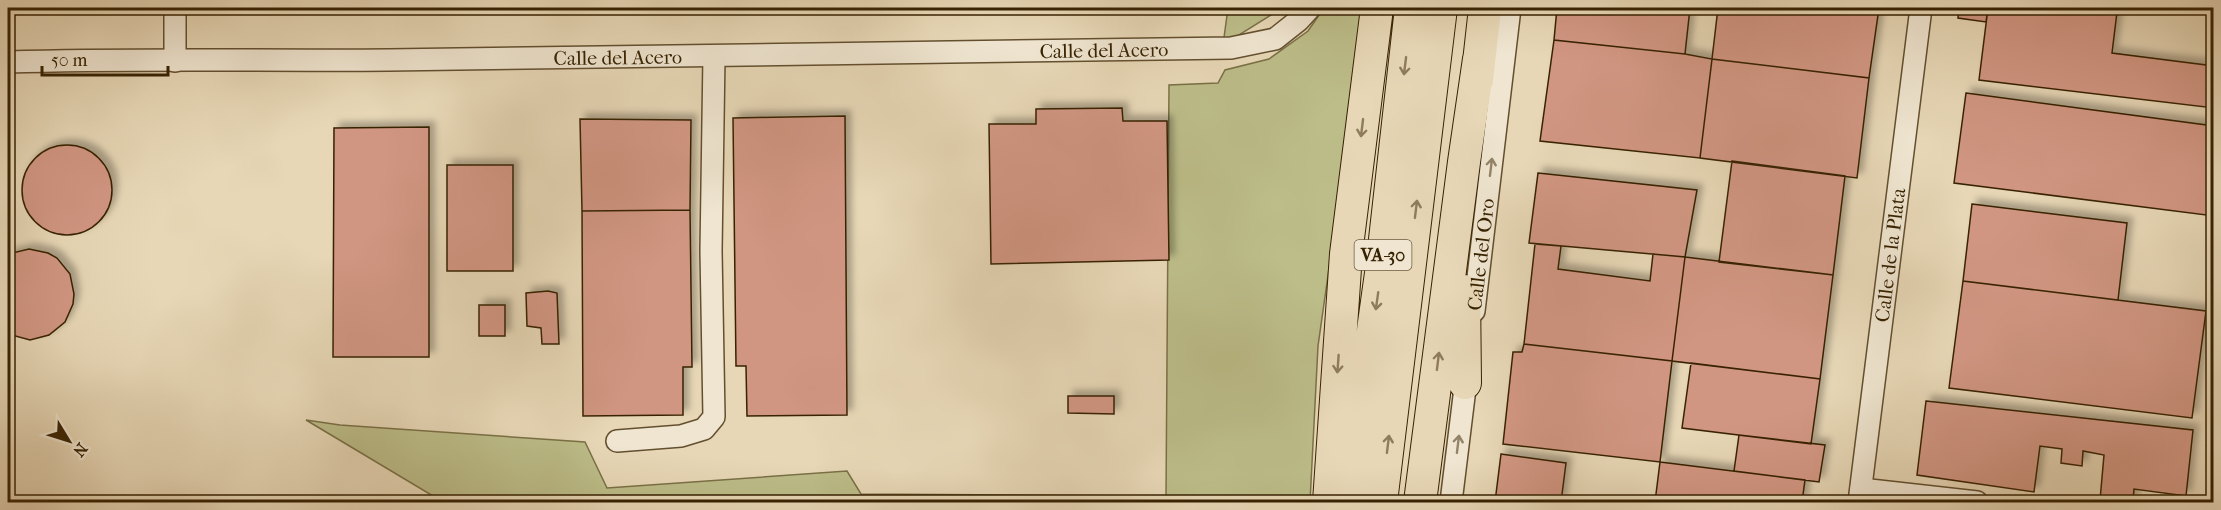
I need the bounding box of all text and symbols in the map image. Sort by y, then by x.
street label: Calle del Acero [1039,38,1168,63]
scale bar [42,39,168,77]
street label: Calle del Acero [553,45,682,70]
text: 50 m [51,50,88,71]
one-way arrow [1399,55,1410,75]
one-way arrow [1356,118,1367,137]
one-way arrow [1486,158,1497,178]
street label: Calle de la Plata [1871,186,1910,324]
street label: Calle del Oro [1463,197,1499,312]
one-way arrow [1411,200,1422,220]
road number: VA-30 [1354,240,1412,270]
one-way arrow [1371,291,1382,310]
one-way arrow [1433,352,1444,372]
one-way arrow [1332,353,1343,373]
north arrow [39,411,99,471]
one-way arrow [1383,435,1394,455]
one-way arrow [1453,435,1464,455]
text: N [69,439,92,461]

